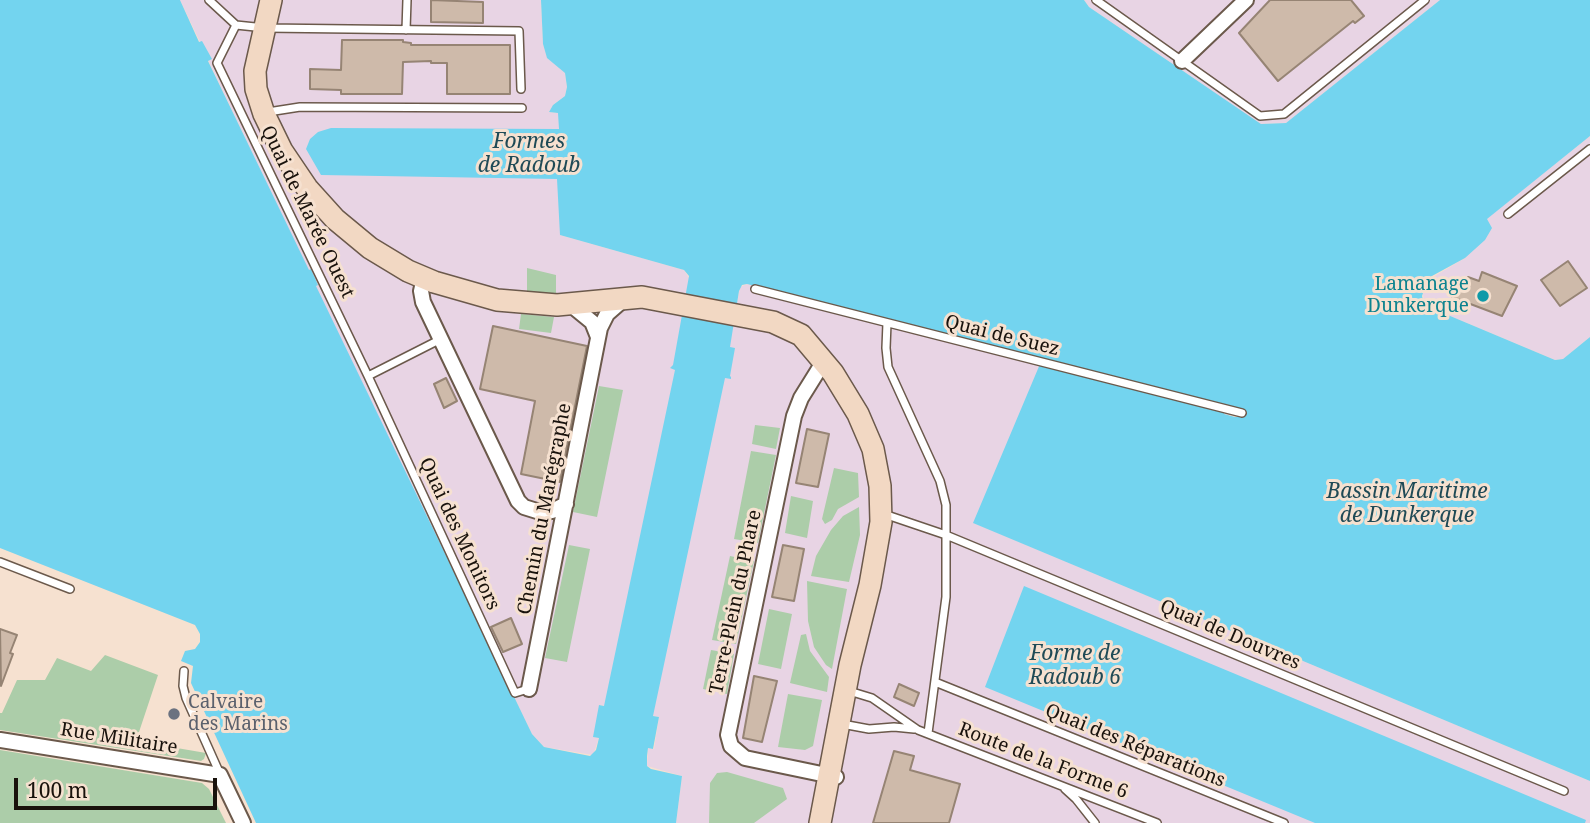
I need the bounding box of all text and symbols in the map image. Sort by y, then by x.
street label: Quai de Marée Ouest [255,122,359,302]
water label: Formes de Radoub [478,129,580,179]
place label: Lamanage Dunkerque [1367,274,1469,318]
marker: Lamanage Dunkerque [1475,288,1491,304]
street label: Quai de Suez [943,311,1061,361]
street label: Chemin du Marégraphe [513,401,577,617]
street label: Quai des Monitors [414,454,504,614]
water label: Bassin Maritime de Dunkerque [1326,479,1488,529]
street label: Terre-Plein du Phare [705,508,767,696]
street label: Quai de Douvres [1156,595,1304,675]
water label: Forme de Radoub 6 [1029,641,1121,691]
place label: Calvaire des Marins [188,692,288,736]
street label: Quai des Réparations [1042,699,1228,793]
marker: Calvaire des Marins [166,706,182,722]
street label: Route de la Forme 6 [955,718,1131,804]
street label: Rue Militaire [59,719,179,759]
scale bar [18,764,220,808]
text: 100 m [27,776,88,804]

